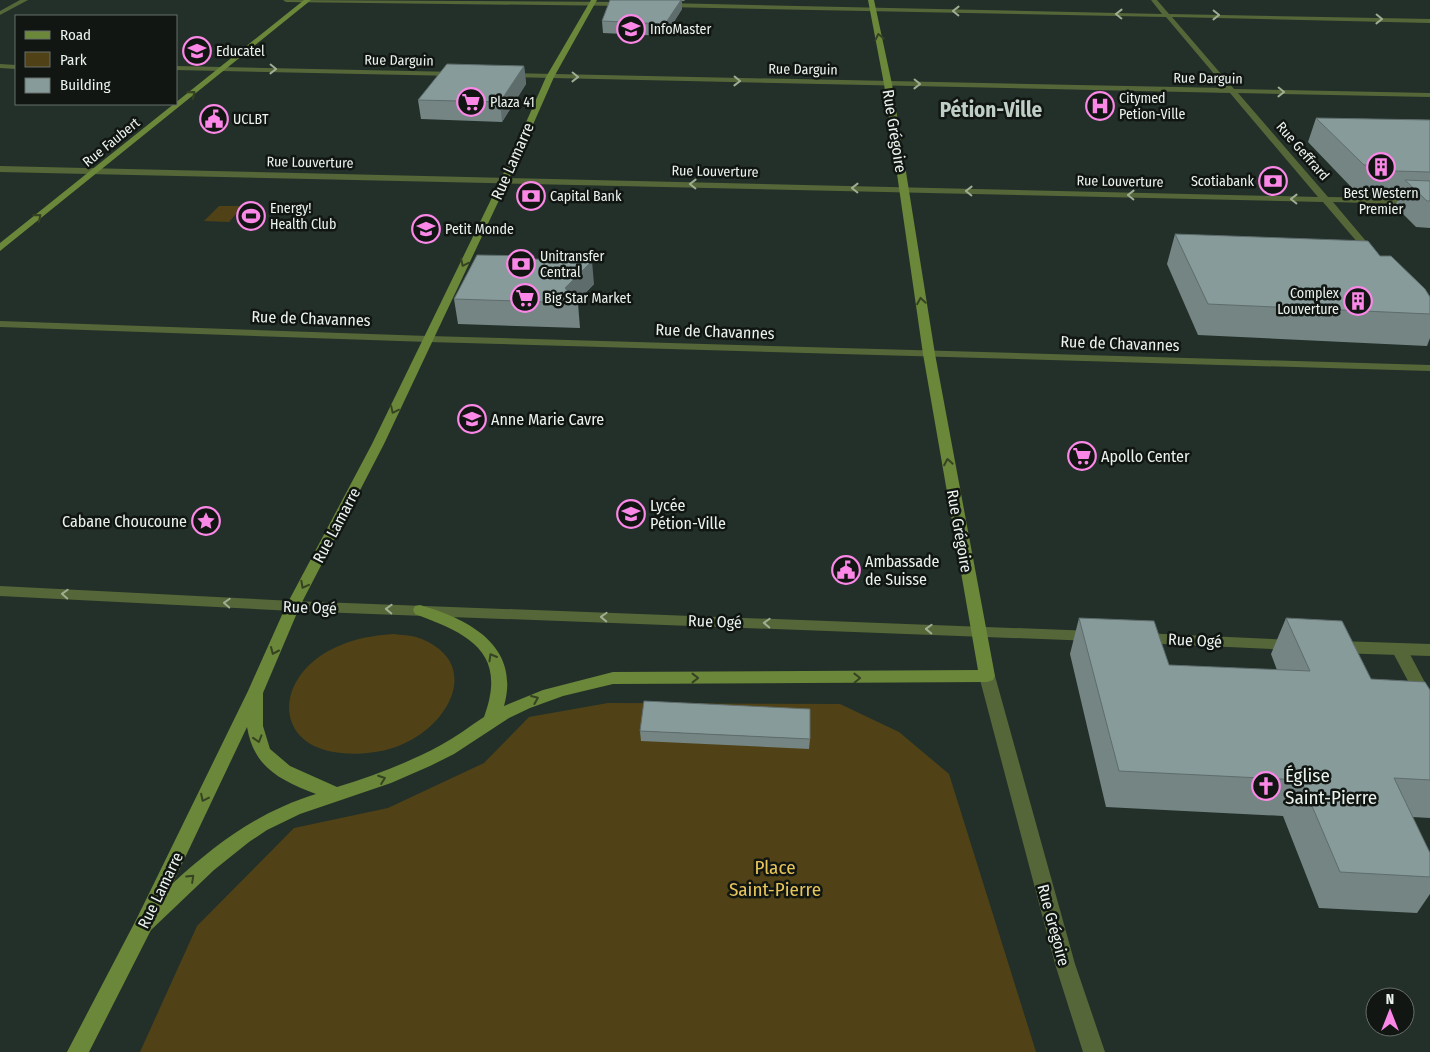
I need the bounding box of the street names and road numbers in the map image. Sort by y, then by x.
street label: Rue Darguin [364,51,434,70]
street label: Rue Darguin [768,60,838,79]
street label: Rue Darguin [1173,69,1243,88]
street label: Rue Grégoire [879,88,910,174]
street label: Rue Faubert [79,114,144,171]
street label: Rue Geffrard [1273,119,1333,184]
street label: Rue Lamarre [487,120,538,203]
street label: Rue Louverture [266,153,354,172]
street label: Rue Louverture [671,162,759,181]
street label: Rue Louverture [1076,172,1164,191]
street label: Rue de Chavannes [251,307,371,330]
street label: Rue de Chavannes [655,320,775,343]
street label: Rue de Chavannes [1060,332,1180,355]
street label: Rue Lamarre [309,484,364,566]
street label: Rue Grégoire [943,488,976,574]
street label: Rue Ogé [283,597,337,618]
street label: Rue Ogé [688,611,742,632]
street label: Rue Ogé [1168,630,1223,651]
street label: Rue Lamarre [134,849,187,931]
street label: Rue Grégoire [1034,882,1074,968]

